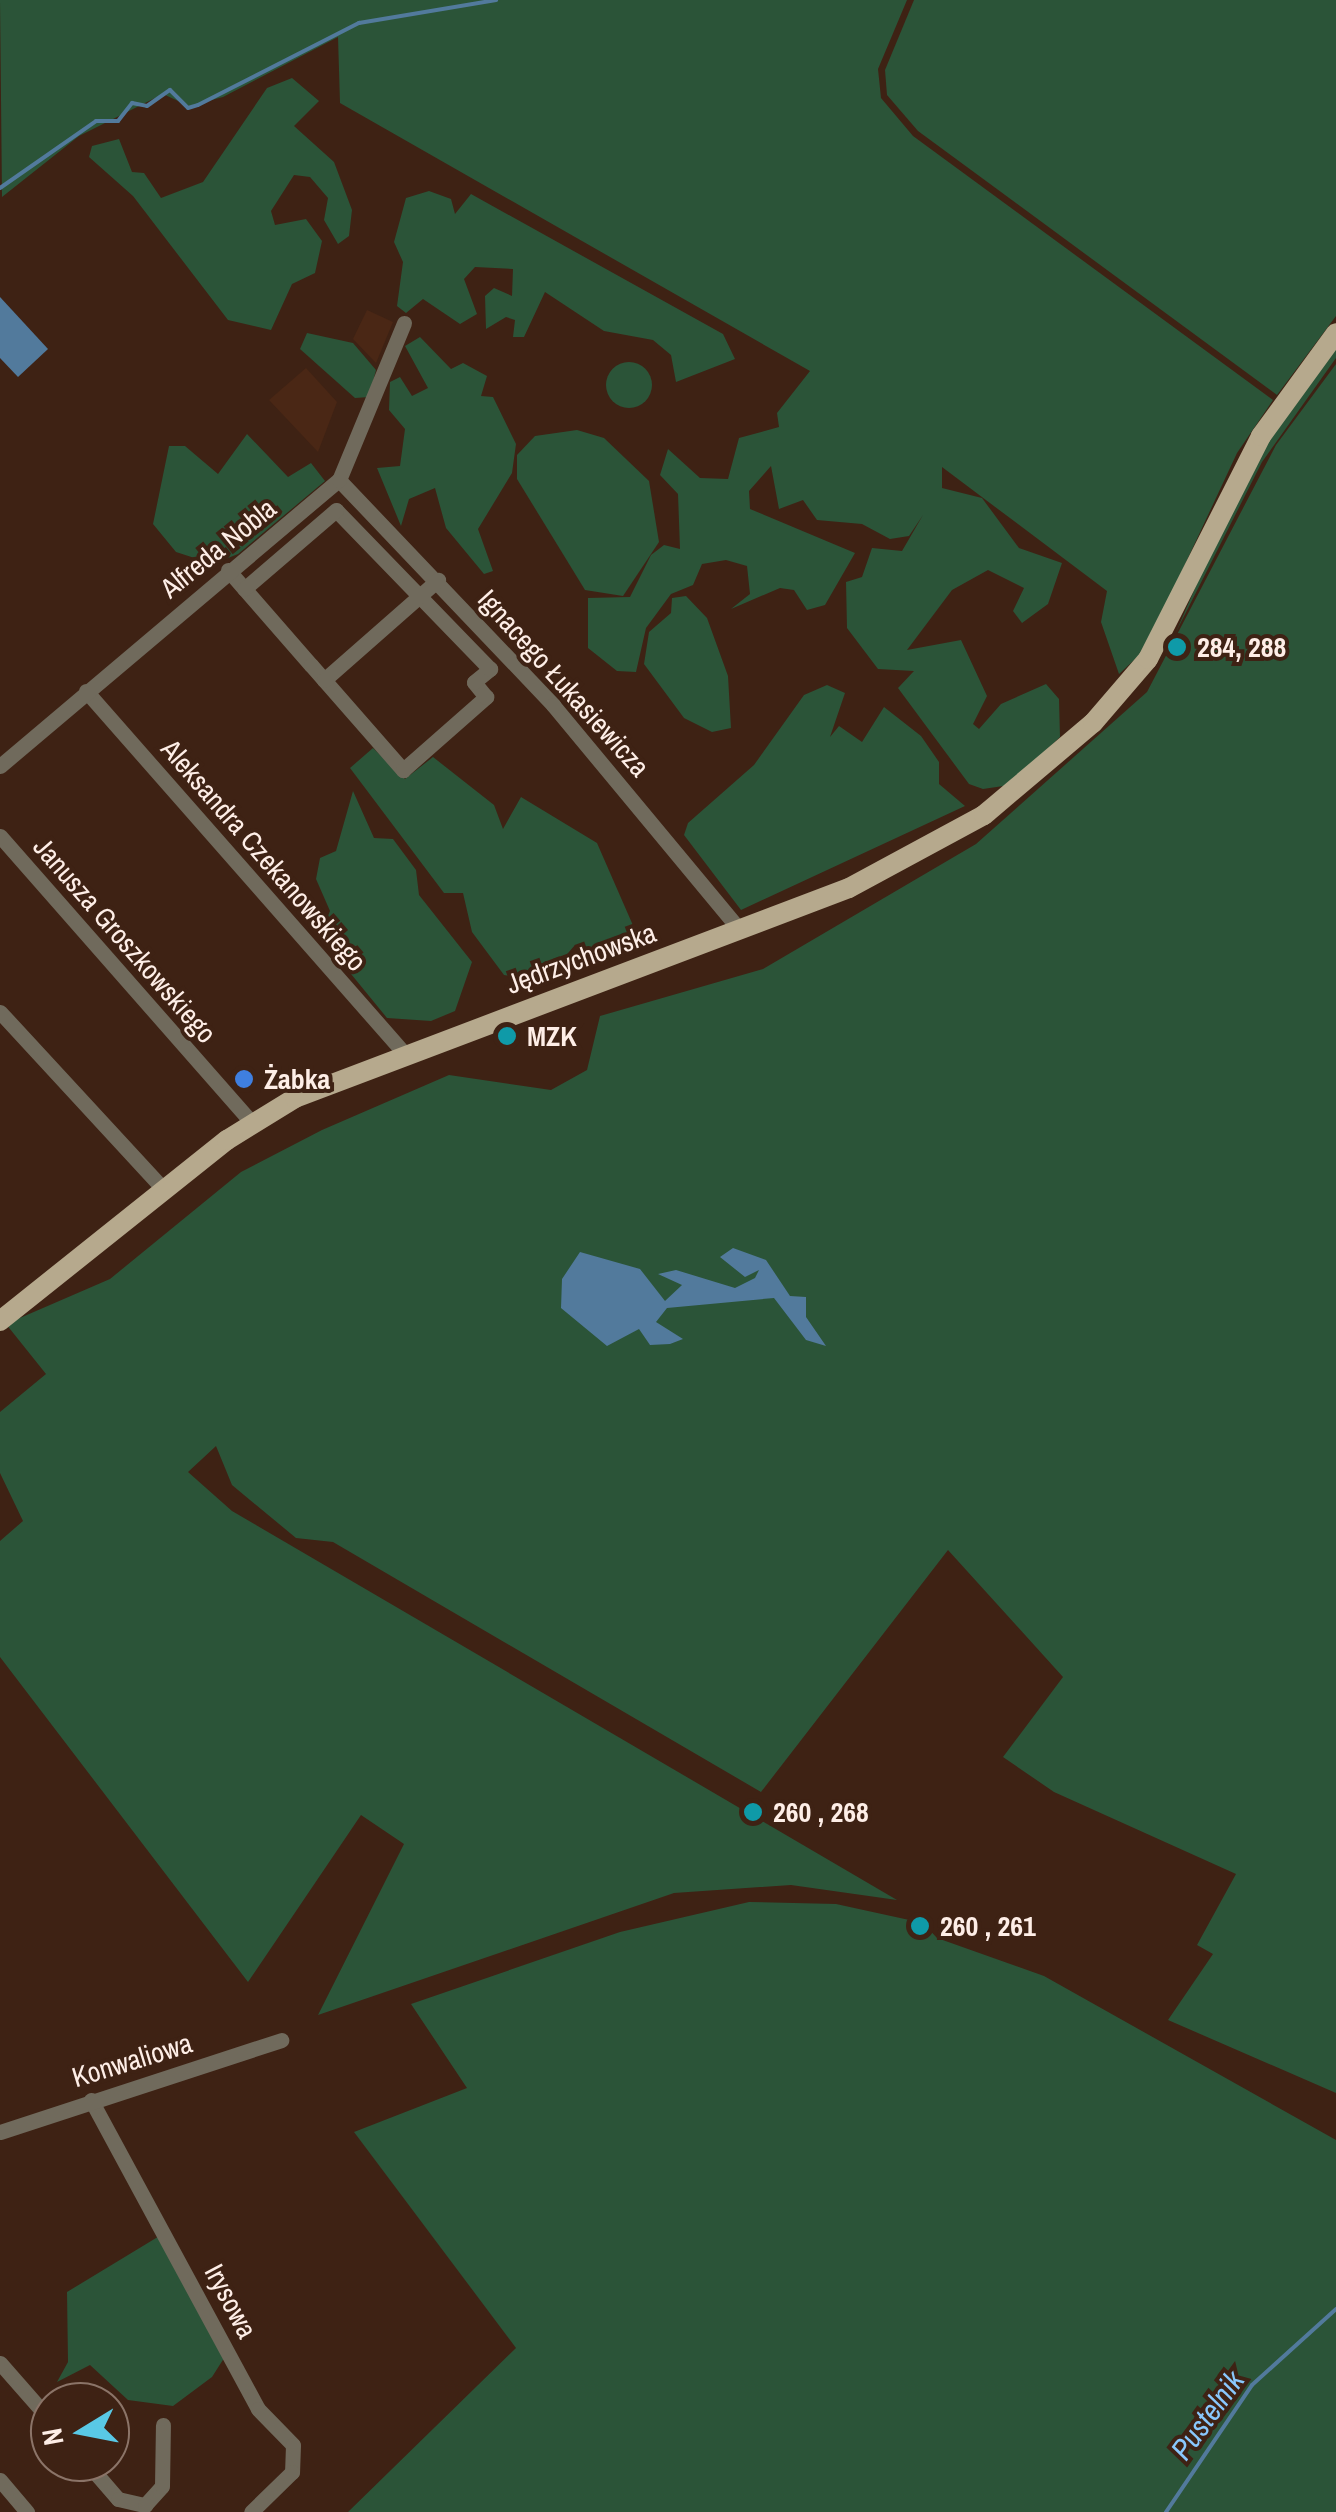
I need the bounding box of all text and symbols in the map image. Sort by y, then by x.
street label: Alfreda Nobla [153,491,283,605]
street label: Ignacego Łukasiewicza [471,583,657,783]
place label: 284, 288 [1197,630,1286,664]
marker: 284, 288 [1166,636,1188,658]
street label: Aleksandra Czekanowskiego [154,732,374,978]
street label: Janusza Groszkowskiego [27,830,223,1050]
street label: Jędrzychowska [502,915,660,1001]
place label: MZK [527,1019,577,1053]
marker: MZK [496,1025,518,1047]
place label: Żabka [264,1062,330,1096]
marker: Żabka [233,1068,255,1090]
place label: 260 , 268 [773,1795,869,1829]
marker: 260 , 268 [742,1801,764,1823]
place label: 260 , 261 [940,1909,1036,1943]
marker: 260 , 261 [909,1915,931,1937]
street label: Konwaliowa [68,2026,196,2094]
street label: Irysowa [198,2258,264,2344]
water label: Pustelnik [1163,2363,1251,2467]
north arrow [30,2382,130,2482]
text: N [32,2425,73,2448]

